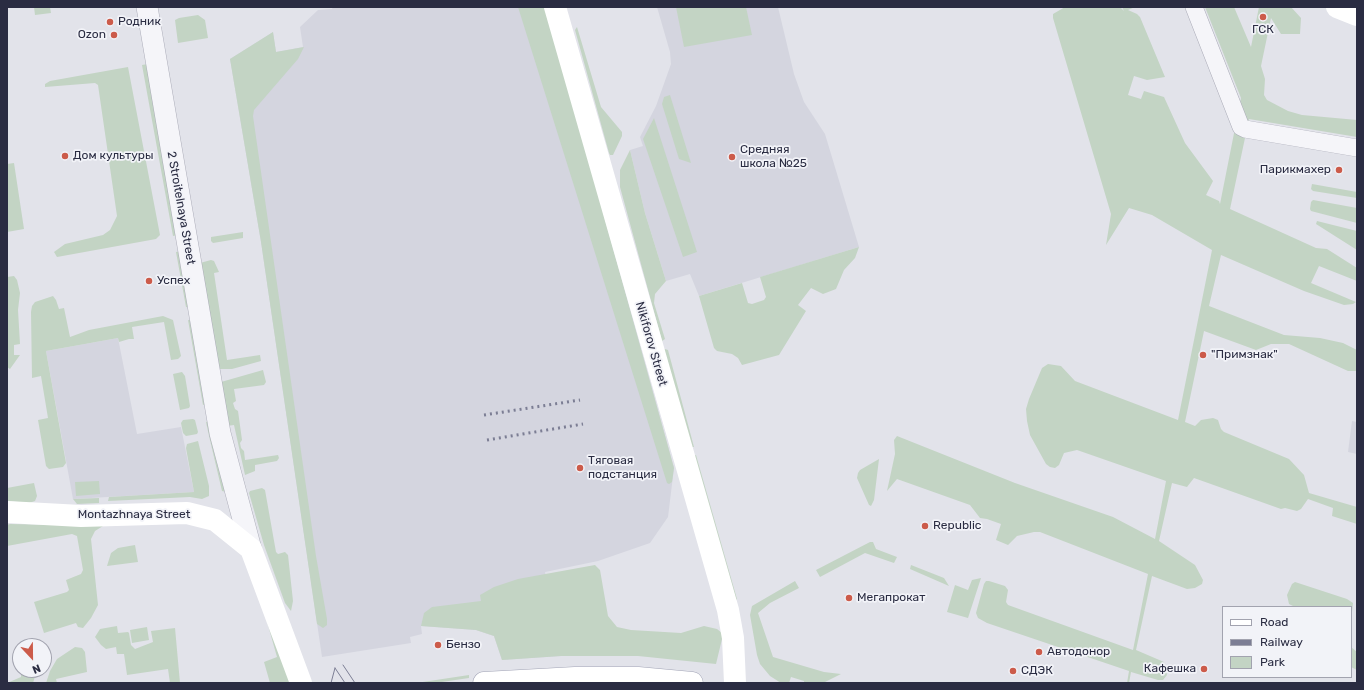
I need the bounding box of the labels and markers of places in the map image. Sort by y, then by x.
marker: ГСК [1258,12,1268,22]
place label: Родник [118,15,161,29]
marker: Родник [105,17,115,27]
place label: ГСК [1252,23,1274,37]
place label: Ozon [78,28,106,42]
marker: Ozon [109,30,119,40]
place label: Средняя школа №25 [740,143,807,171]
place label: Дом культуры [73,149,153,163]
marker: Дом культуры [60,151,70,161]
marker: Средняя школа №25 [727,152,737,162]
place label: Парикмахер [1260,163,1331,177]
marker: Парикмахер [1334,165,1344,175]
place label: Успех [157,274,190,288]
marker: Успех [144,276,154,286]
place label: "Примзнак" [1211,348,1278,362]
marker: "Примзнак" [1198,350,1208,360]
place label: Тяговая подстанция [588,454,657,482]
marker: Тяговая подстанция [575,463,585,473]
place label: Republic [933,519,981,533]
marker: Republic [920,521,930,531]
place label: Мегапрокат [857,591,925,605]
marker: Мегапрокат [844,593,854,603]
place label: Бензо [446,638,481,652]
marker: Бензо [433,640,443,650]
place label: Автодонор [1047,645,1110,659]
marker: Автодонор [1034,647,1044,657]
place label: Кафешка [1144,662,1196,676]
place label: СДЭК [1021,664,1053,678]
marker: Кафешка [1199,664,1209,674]
marker: СДЭК [1008,666,1018,676]

